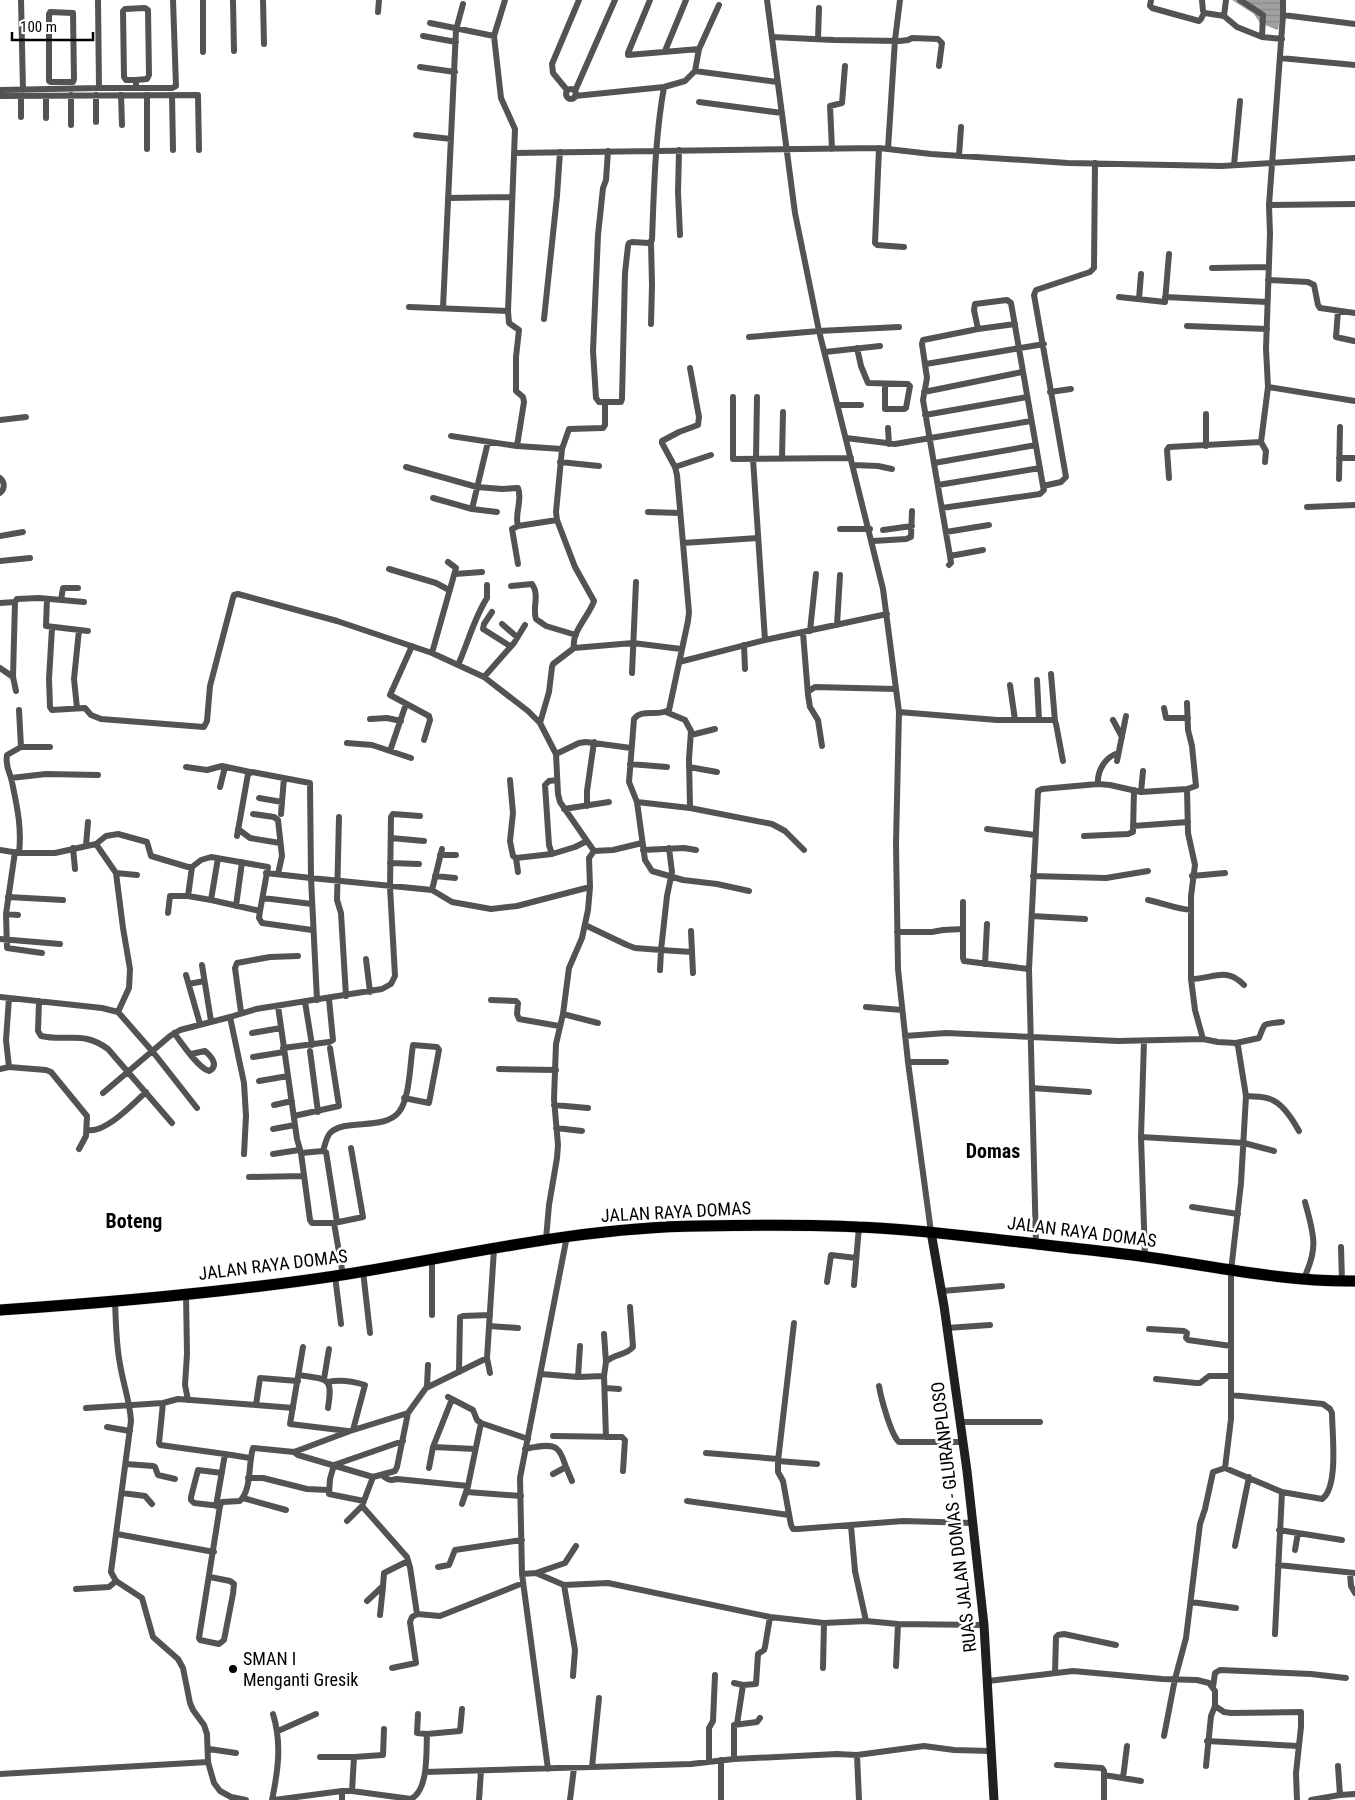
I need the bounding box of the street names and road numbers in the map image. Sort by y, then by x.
street label: JALAN RAYA DOMAS [600,1197,751,1226]
street label: JALAN RAYA DOMAS [1006,1212,1158,1251]
street label: JALAN RAYA DOMAS [197,1245,349,1284]
street label: RUAS JALAN DOMAS - GLURANPLOSO [926,1380,981,1654]

